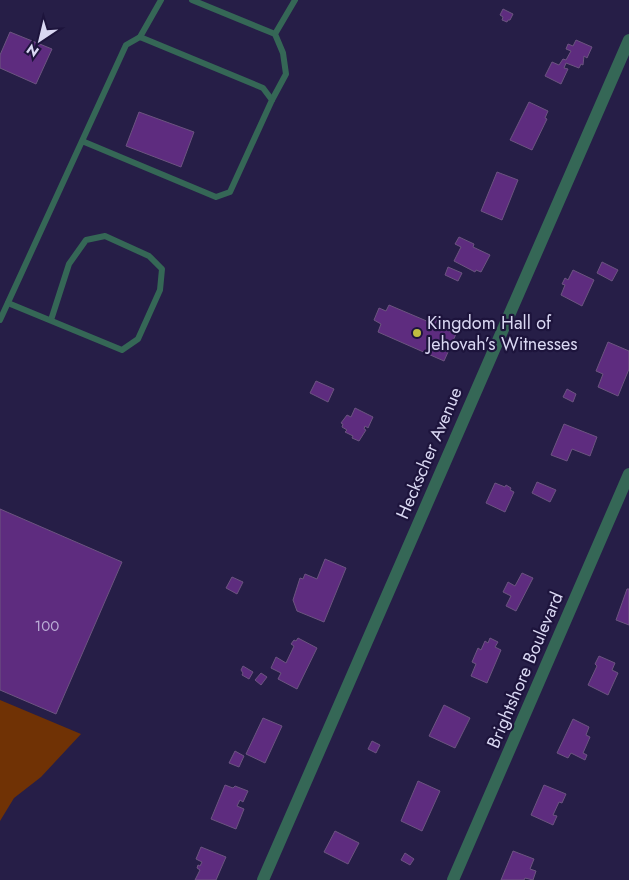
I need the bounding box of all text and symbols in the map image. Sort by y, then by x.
north arrow [15,15,65,65]
text: N [22,39,43,62]
place label: Kingdom Hall of Jehovah’s Witnesses [425,310,577,357]
marker: Kingdom Hall of Jehovah’s Witnesses [411,327,423,339]
street label: Heckscher Avenue [390,383,468,523]
street label: Brightshore Boulevard [480,588,570,752]
house number: 100 [35,615,59,637]

